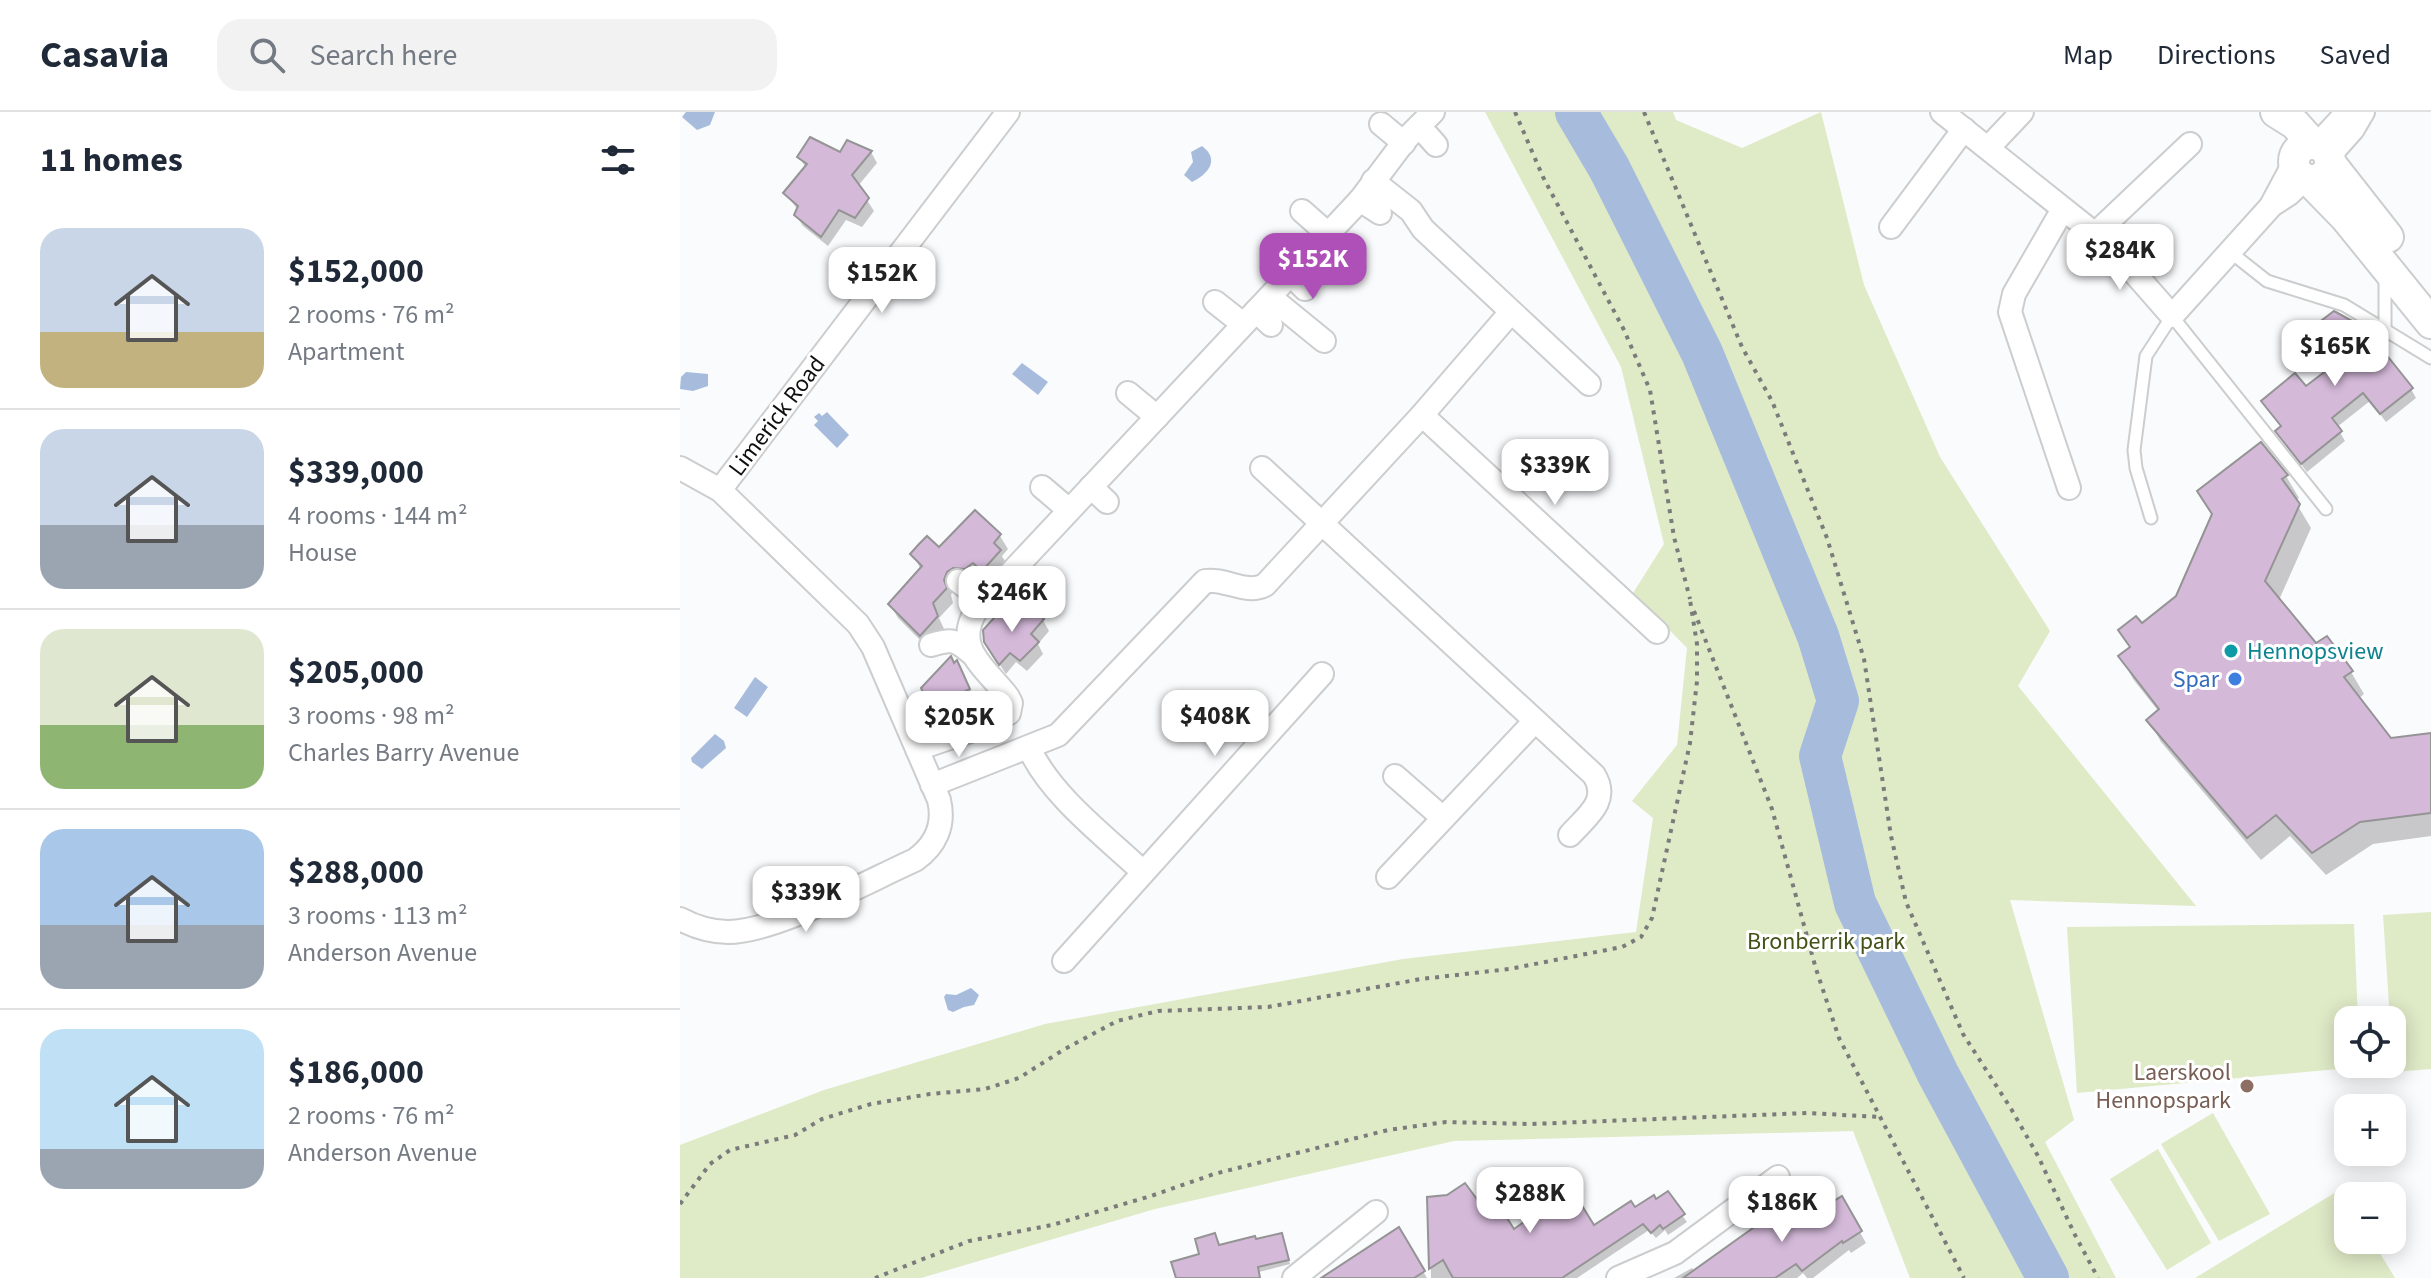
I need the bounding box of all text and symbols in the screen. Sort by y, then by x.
search box [217,19,777,91]
text: Casavia [40,28,169,82]
icon: search [245,33,289,77]
text: Search here [309,34,457,77]
text: Map [2063,35,2113,75]
text: Directions [2157,35,2276,75]
text: Saved [2320,35,2391,75]
text: 11 homes [40,136,183,185]
icon: filters [596,138,640,182]
pin: $284K [2064,224,2176,292]
text: $284K [2085,231,2155,268]
pin: $152K [1257,233,1369,301]
text: $152K [1278,240,1348,277]
text: $152,000 [288,247,424,296]
pin: $152K [826,247,938,315]
text: $152K [847,254,917,291]
icon: home [104,260,200,356]
text: 2 rooms · 76 m² [288,296,455,333]
pin: $165K [2279,320,2391,388]
text: $165K [2300,327,2370,364]
text: Apartment [288,333,405,370]
street label: Limerick Road [720,348,834,484]
pin: $339K [1499,439,1611,507]
text: $339K [1520,446,1590,483]
text: $339,000 [288,448,424,497]
icon: home [104,461,200,557]
text: 4 rooms · 144 m² [288,497,467,534]
text: House [288,534,357,571]
pin: $246K [956,566,1068,634]
text: $246K [977,573,1047,610]
place label: Hennopsview [2247,634,2384,669]
marker: Hennopsview [2222,642,2240,660]
text: $205,000 [288,648,424,697]
icon: home [104,661,200,757]
place label: Spar [2173,662,2220,697]
marker: Spar [2226,670,2244,688]
pin: $408K [1159,690,1271,758]
pin: $205K [903,691,1015,759]
text: 3 rooms · 98 m² [288,697,455,734]
text: $408K [1180,697,1250,734]
text: $205K [924,698,994,735]
text: Charles Barry Avenue [288,734,519,771]
text: $288,000 [288,848,424,897]
icon: home [104,861,200,957]
pin: $339K [750,866,862,934]
text: $339K [771,873,841,910]
text: 3 rooms · 113 m² [288,897,467,934]
park label: Bronberrik park [1747,924,1905,959]
text: Anderson Avenue [288,934,477,971]
map controls [2334,1006,2406,1254]
button: locate [2334,1006,2406,1078]
text: $186,000 [288,1048,424,1097]
place label: Laerskool Hennopspark [2096,1055,2231,1118]
icon: home [104,1061,200,1157]
marker: Laerskool Hennopspark [2238,1077,2256,1095]
button: + [2334,1094,2406,1166]
text: 2 rooms · 76 m² [288,1097,455,1134]
text: Anderson Avenue [288,1134,477,1171]
pin: $288K [1474,1167,1586,1235]
text: $288K [1495,1174,1565,1211]
pin: $186K [1726,1176,1838,1244]
button: − [2334,1182,2406,1254]
text: $186K [1747,1183,1817,1220]

